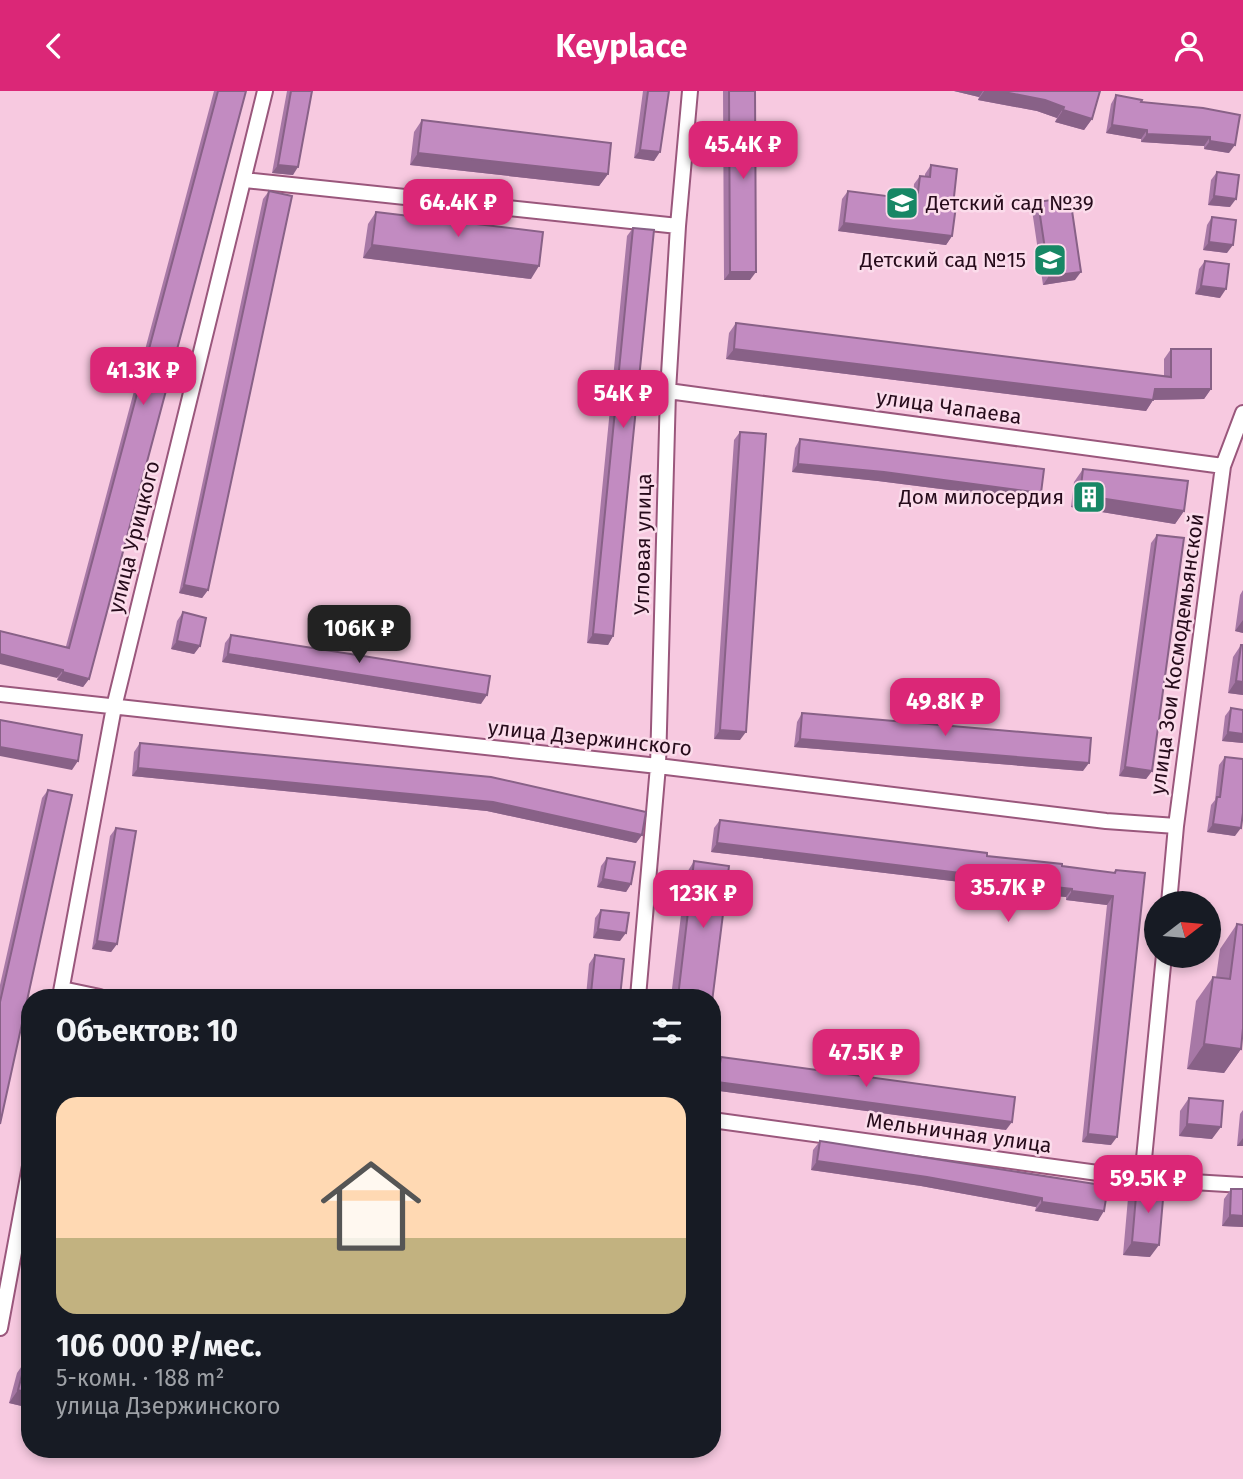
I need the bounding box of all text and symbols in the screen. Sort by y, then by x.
icon: back [35,27,73,65]
text: Keyplace [555,27,688,65]
icon: person [1170,27,1208,65]
pin: 45.4K ₽ [678,122,808,181]
text: 45.4K ₽ [705,130,781,158]
pin: 64.4K ₽ [393,179,523,239]
school or university icon: Детский сад №39 [883,184,921,222]
text: 64.4K ₽ [419,188,497,216]
place label: Детский сад №39 [925,190,1094,216]
school or university icon: Детский сад №15 [1031,241,1069,279]
place label: Детский сад №15 [859,247,1026,273]
pin: 41.3K ₽ [78,347,208,407]
text: 41.3K ₽ [106,356,180,384]
pin: 54K ₽ [574,371,672,430]
text: 54K ₽ [593,379,653,407]
street label: улица Чапаева [875,384,1023,430]
street label: улица Урицкого [102,458,166,616]
street label: Угловая улица [629,473,657,615]
building icon: Дом милосердия [1070,478,1108,516]
place label: Дом милосердия [898,484,1064,510]
street label: улица Зои Космодемьянской [1144,512,1210,796]
pin: 106K ₽ [302,605,416,665]
text: 106K ₽ [324,614,394,642]
pin: 49.8K ₽ [880,679,1010,738]
text: 49.8K ₽ [906,687,984,715]
street label: улица Дзержинского [487,714,693,762]
pin: 35.7K ₽ [943,865,1073,924]
pin: 123K ₽ [646,871,760,930]
text: 35.7K ₽ [971,873,1045,901]
text: 123K ₽ [669,879,737,907]
north arrow [1144,891,1222,968]
map controls [1144,891,1221,968]
icon: filters [648,1012,686,1050]
text: Объектов: 10 [56,1013,238,1049]
pin: 47.5K ₽ [801,1030,931,1089]
text: 47.5K ₽ [829,1038,903,1066]
street label: Мельничная улица [865,1107,1053,1159]
icon: home [308,1143,434,1269]
pin: 59.5K ₽ [1083,1155,1213,1215]
text: 59.5K ₽ [1110,1164,1186,1192]
text: 106 000 ₽/мес. [56,1328,262,1364]
text: 5-комн. · 188 m² [56,1364,224,1392]
text: улица Дзержинского [56,1392,280,1420]

